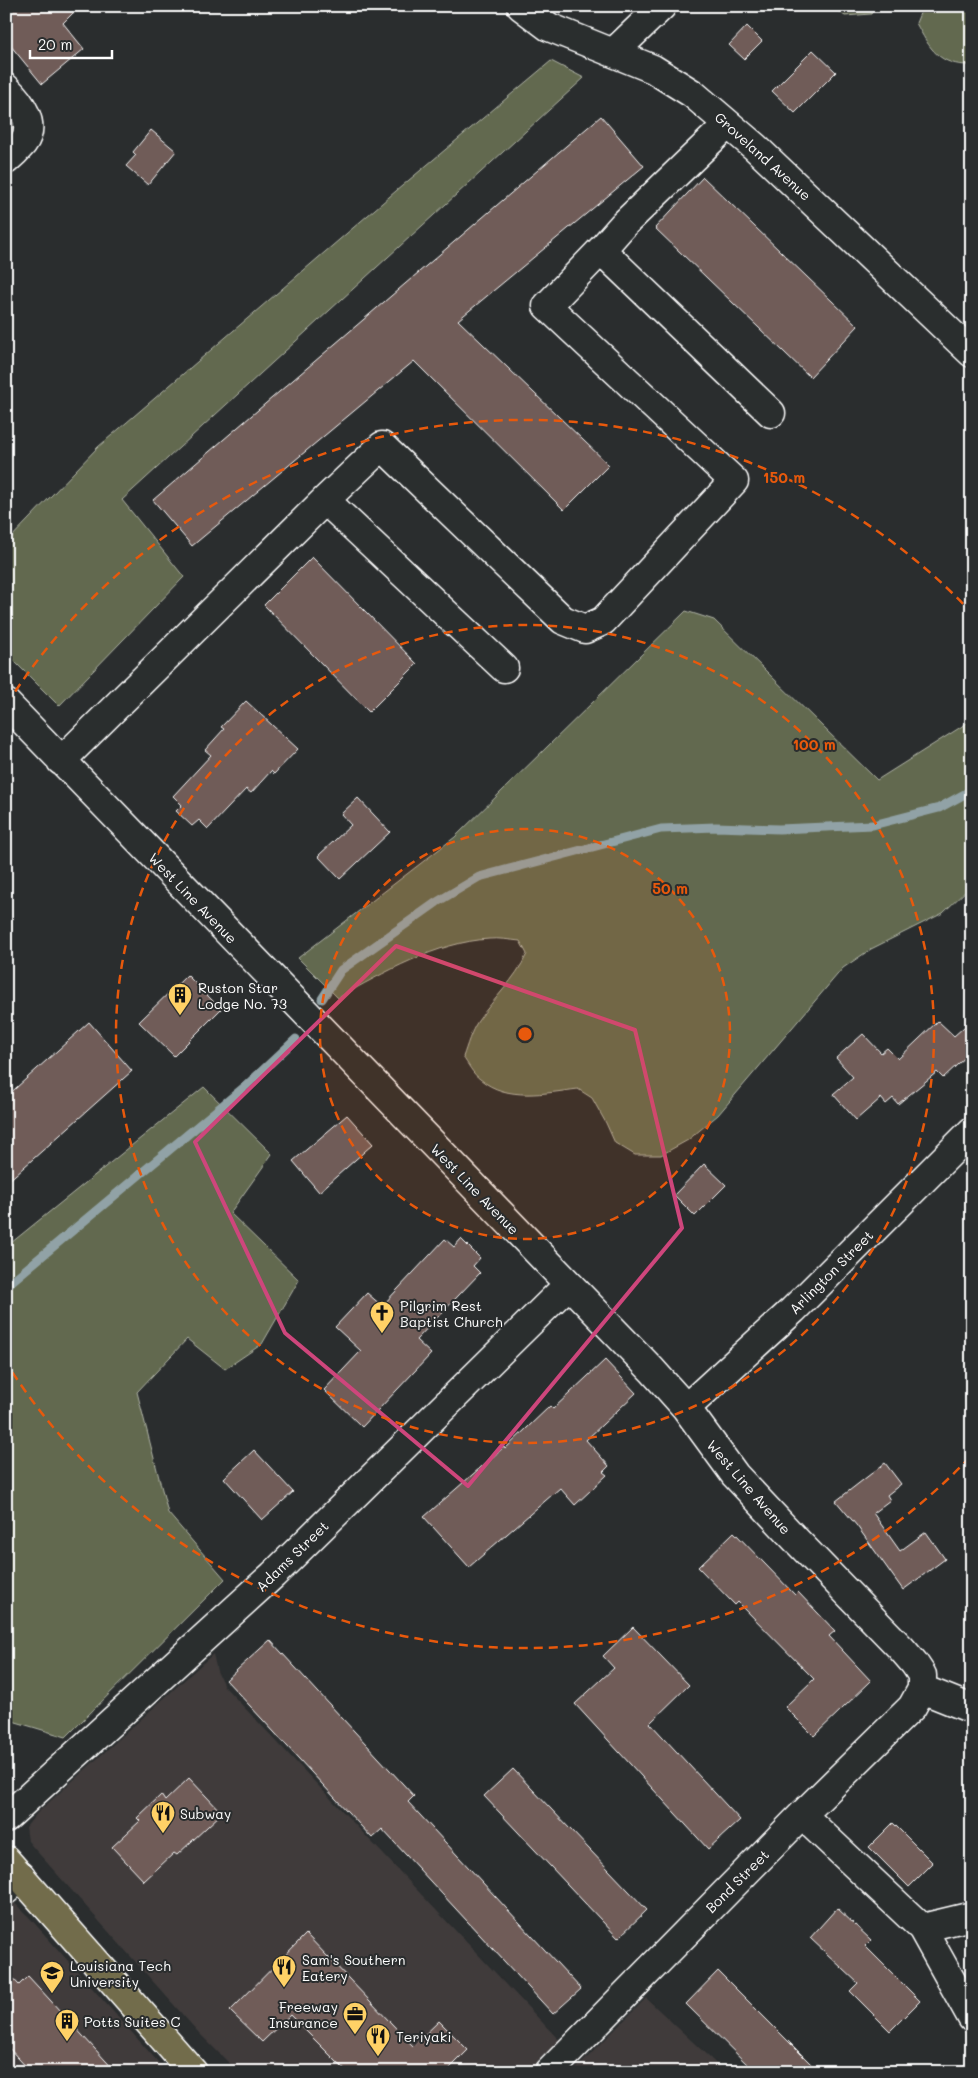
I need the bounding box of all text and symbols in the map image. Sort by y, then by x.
scale bar [30,28,112,60]
text: 20 m [38,34,72,54]
street label: Groveland Avenue [711,108,815,204]
text: 150 m [763,467,805,487]
text: 100 m [792,734,836,754]
street label: West Line Avenue [145,848,241,948]
text: 50 m [652,878,688,898]
place label: Ruston Star Lodge No. 73 [198,978,287,1013]
building icon: Ruston Star Lodge No. 73 [167,982,193,1016]
centre of rings [516,1025,534,1043]
street label: West Line Avenue [427,1139,523,1239]
street label: Arlington Street [785,1226,877,1318]
place label: Pilgrim Rest Baptist Church [400,1296,503,1331]
church icon: Pilgrim Rest Baptist Church [369,1300,395,1334]
street label: West Line Avenue [703,1436,795,1538]
street label: Adams Street [251,1516,333,1596]
restaurant icon: Subway [150,1800,176,1834]
place label: Subway [180,1804,231,1823]
street label: Bond Street [701,1845,773,1917]
place label: Sam's Southern Eatery [302,1950,406,1985]
restaurant icon: Sam's Southern Eatery [271,1954,297,1988]
place label: Louisiana Tech University [70,1956,171,1991]
school or university icon: Louisiana Tech University [39,1960,65,1994]
place label: Freeway Insurance [269,1997,338,2032]
office icon: Freeway Insurance [342,2001,368,2035]
building icon: Potts Suites C [54,2008,80,2042]
place label: Potts Suites C [84,2012,180,2031]
restaurant icon: Teriyaki [365,2023,391,2057]
place label: Teriyaki [396,2027,452,2046]

